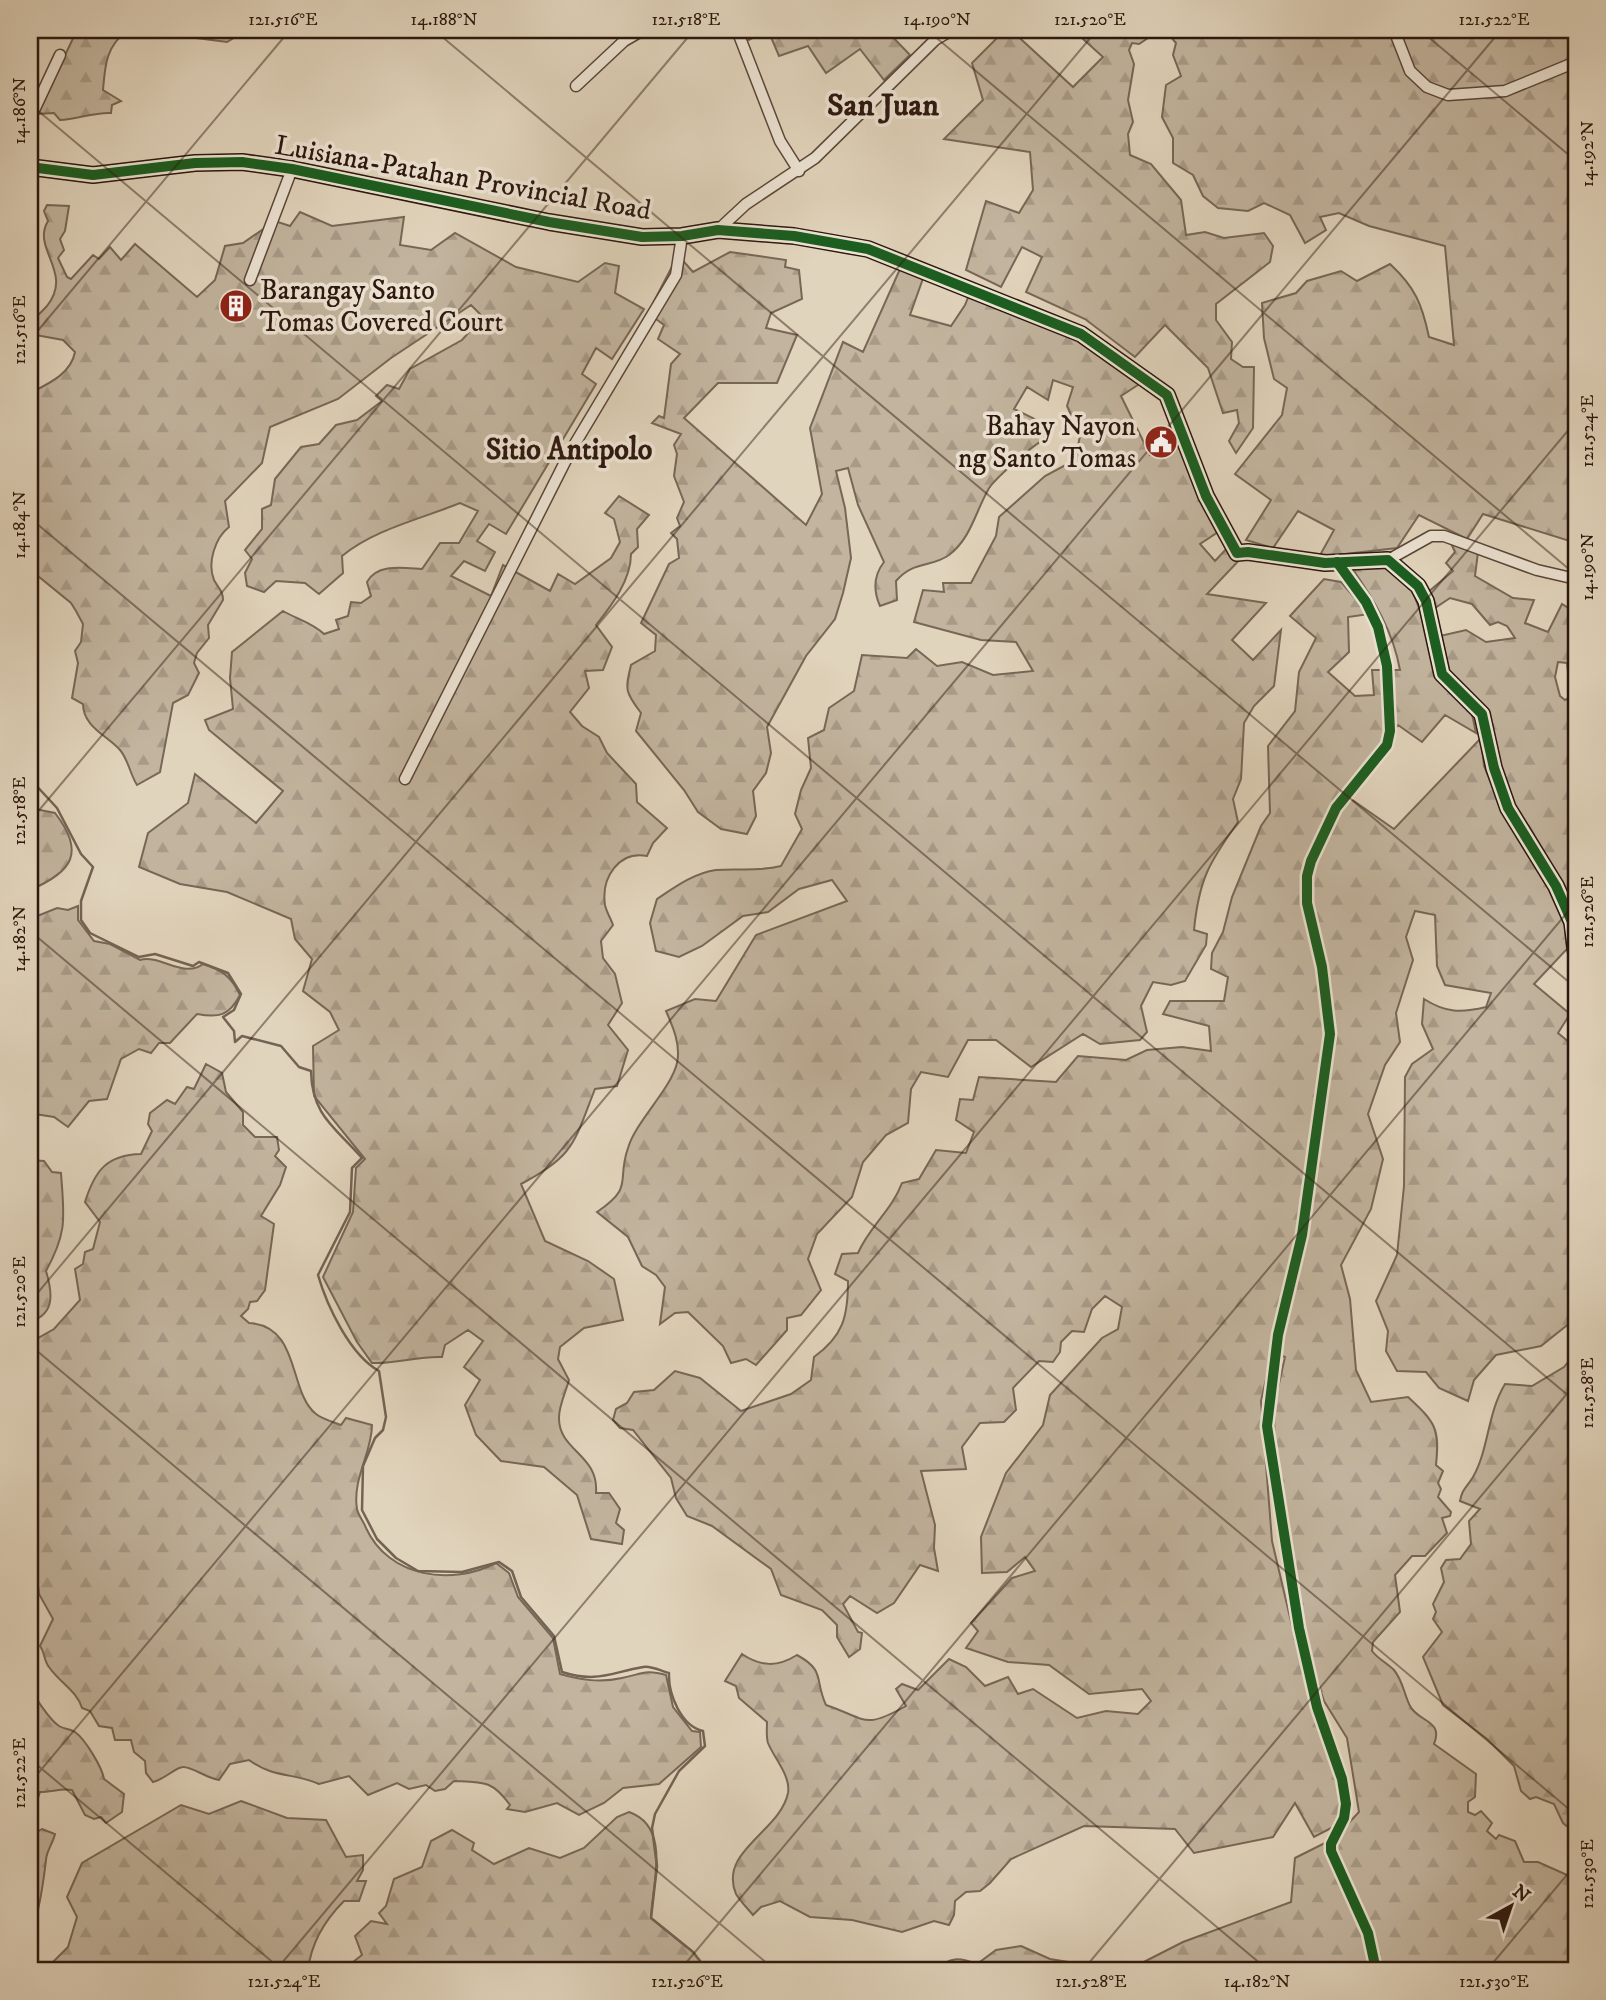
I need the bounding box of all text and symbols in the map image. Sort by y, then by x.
text: 121.516°E [248,9,318,31]
text: 14.188°N [411,9,478,31]
text: 121.518°E [651,9,721,31]
text: 14.190°N [903,9,971,31]
text: 121.520°E [1054,9,1126,31]
text: 121.522°E [1458,9,1530,31]
text: 14.186°N [9,77,31,145]
district label: San Juan [827,86,939,126]
text: 14.192°N [1577,120,1599,187]
street label: Luisiana-Patahan Provincial Road [272,128,654,228]
place label: Barangay Santo Tomas Covered Court [260,273,503,340]
building icon: Barangay Santo Tomas Covered Court [217,287,255,325]
text: 121.516°E [9,295,31,365]
text: 121.524°E [1577,394,1599,467]
place label: Bahay Nayon ng Santo Tomas [958,409,1136,476]
public building icon: Bahay Nayon ng Santo Tomas [1142,423,1180,461]
district label: Sitio Antipolo [486,432,652,469]
text: 14.184°N [9,491,31,559]
text: 14.190°N [1577,533,1599,601]
text: 121.518°E [9,776,31,846]
text: 121.526°E [1577,876,1599,948]
text: 14.182°N [9,905,31,972]
text: 121.520°E [9,1256,31,1328]
text: 121.528°E [1577,1357,1599,1429]
text: 121.522°E [9,1737,31,1809]
text: 121.530°E [1577,1839,1599,1909]
north arrow [1476,1870,1546,1940]
text: N [1508,1880,1535,1908]
text: 121.524°E [248,1971,321,1993]
text: 121.526°E [651,1971,723,1993]
text: 121.528°E [1055,1971,1127,1993]
text: 14.182°N [1224,1971,1291,1993]
text: 121.530°E [1459,1971,1529,1993]

